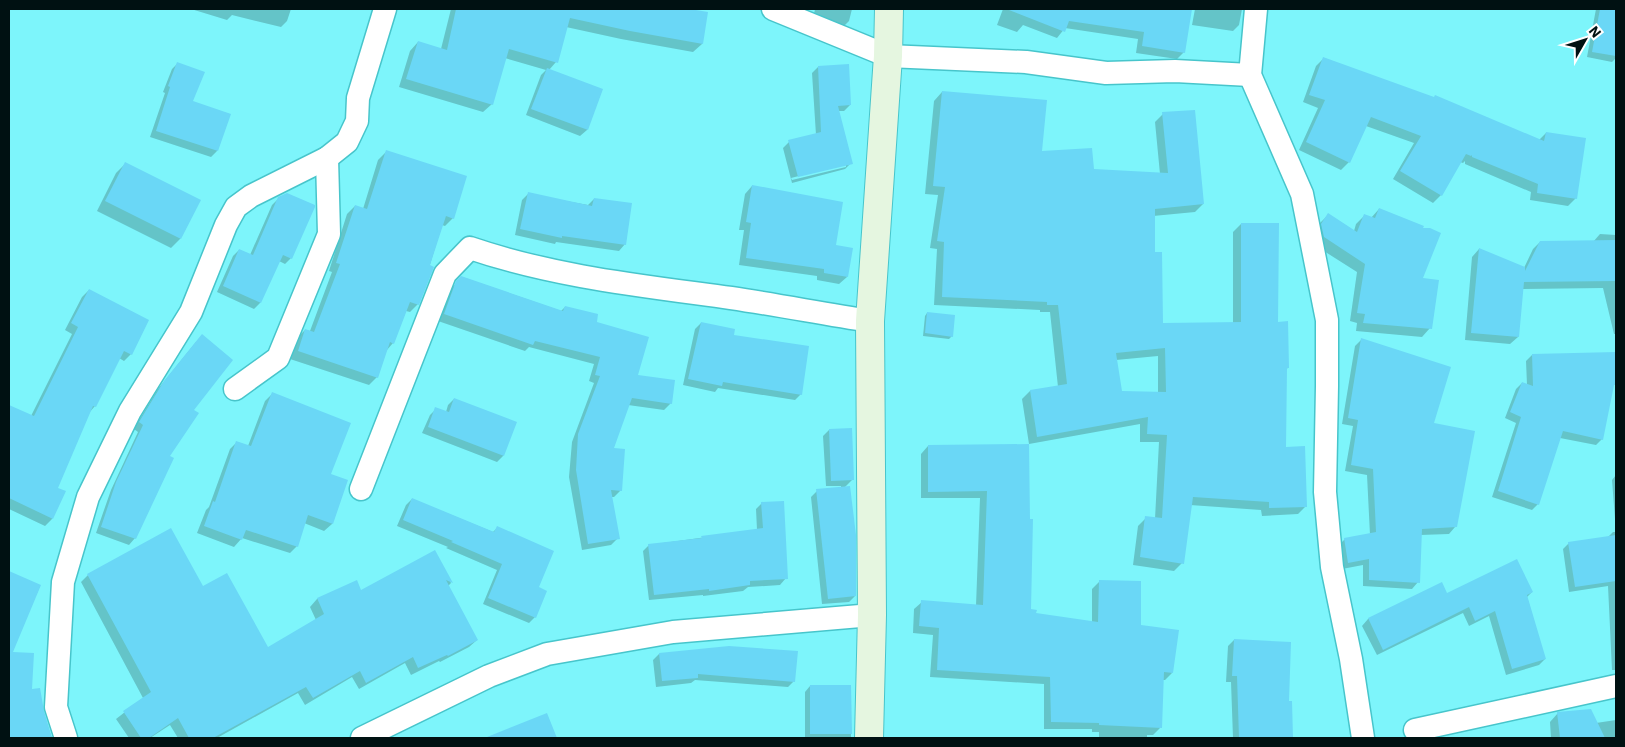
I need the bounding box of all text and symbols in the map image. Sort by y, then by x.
north arrow [1560,15,1610,65]
text: N [1585,22,1605,41]

